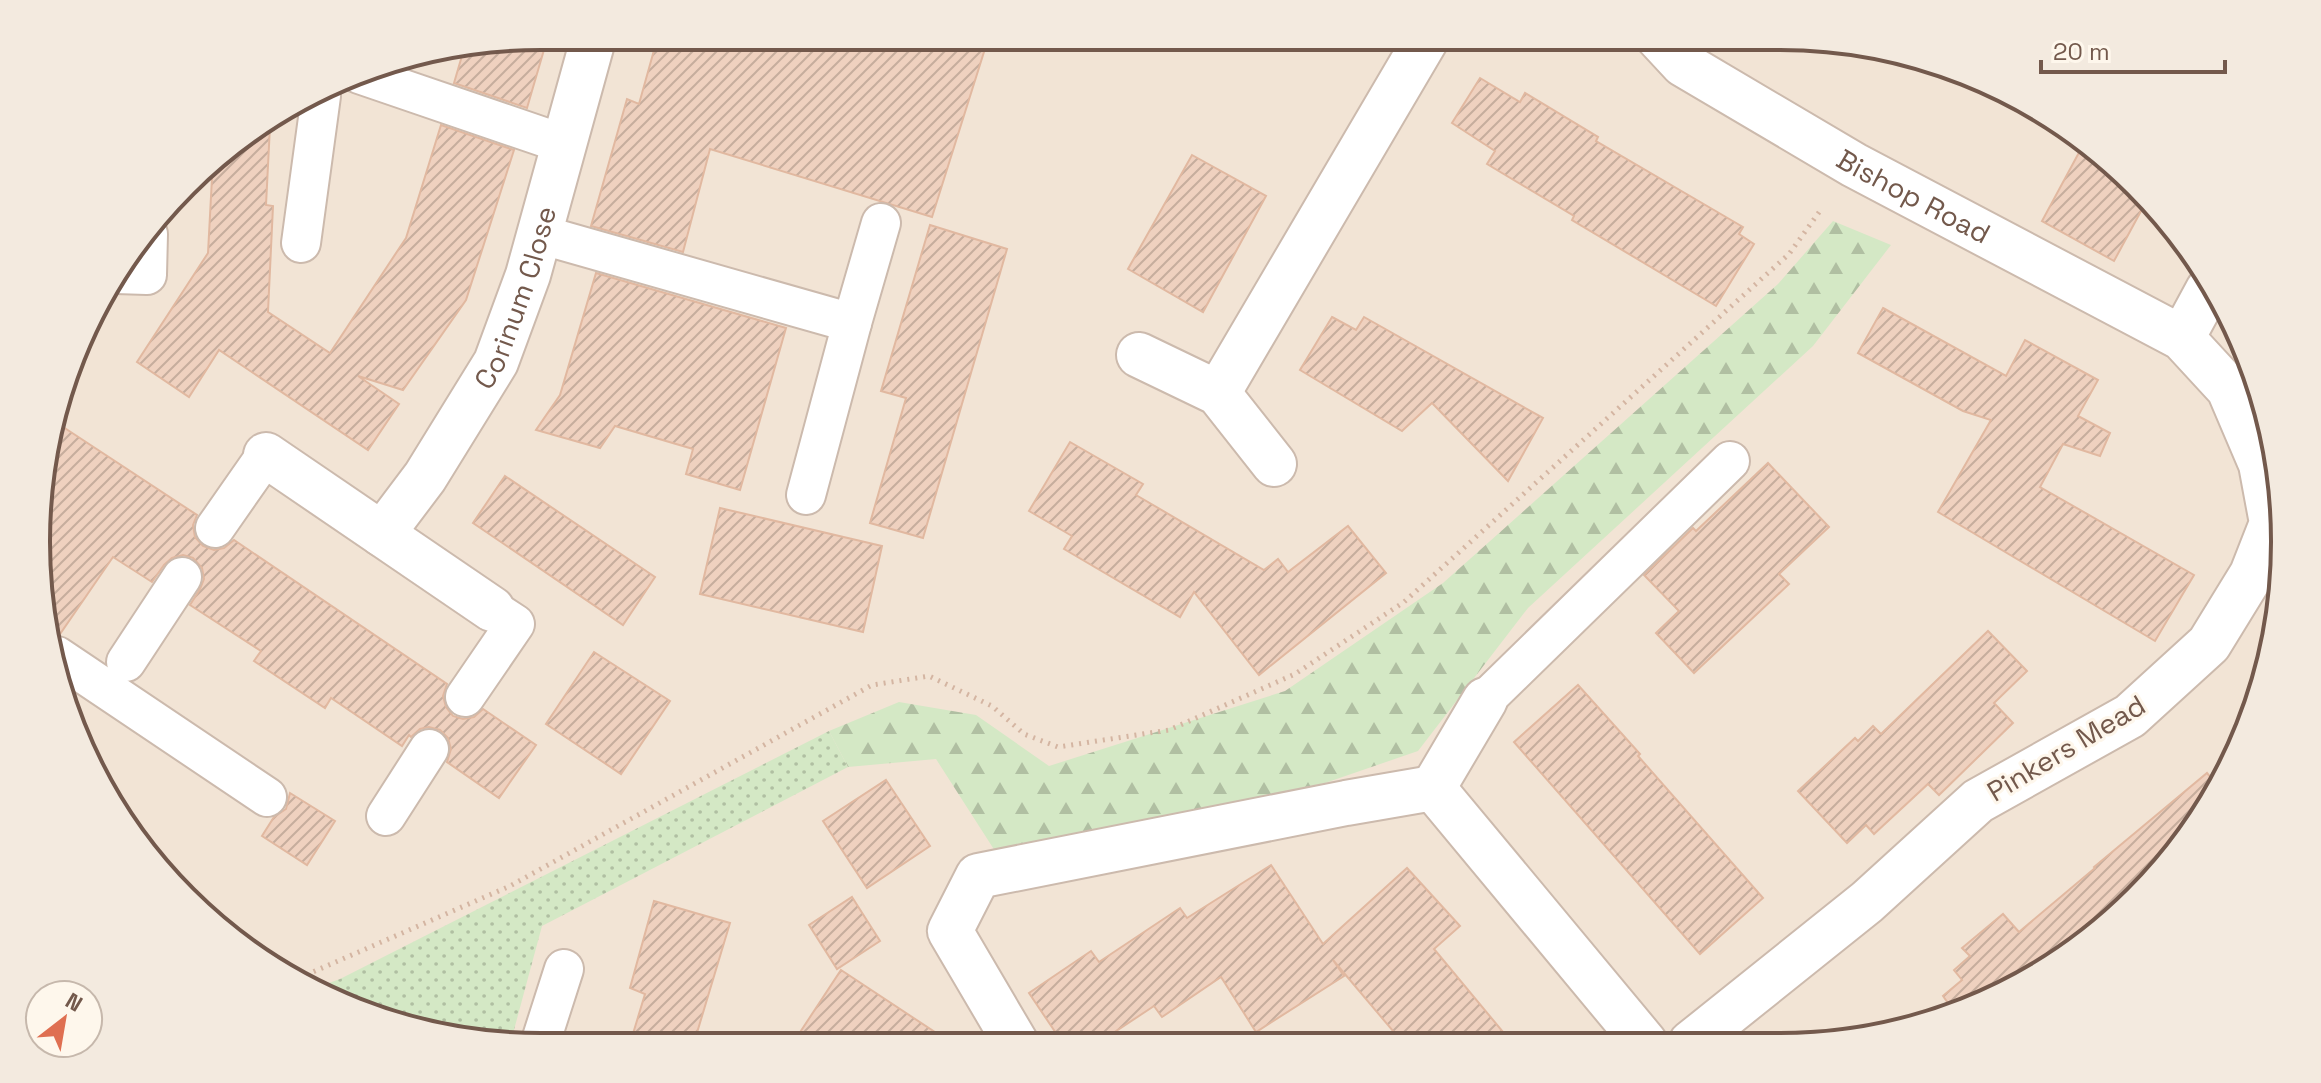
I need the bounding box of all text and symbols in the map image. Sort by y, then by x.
scale bar [2041,24,2225,74]
text: 20 m [2053,36,2110,67]
street label: Bishop Road [1830,141,1996,252]
street label: Corinum Close [466,202,564,396]
street label: Pinkers Mead [1980,687,2152,809]
north arrow [24,979,104,1059]
text: N [61,986,88,1018]

